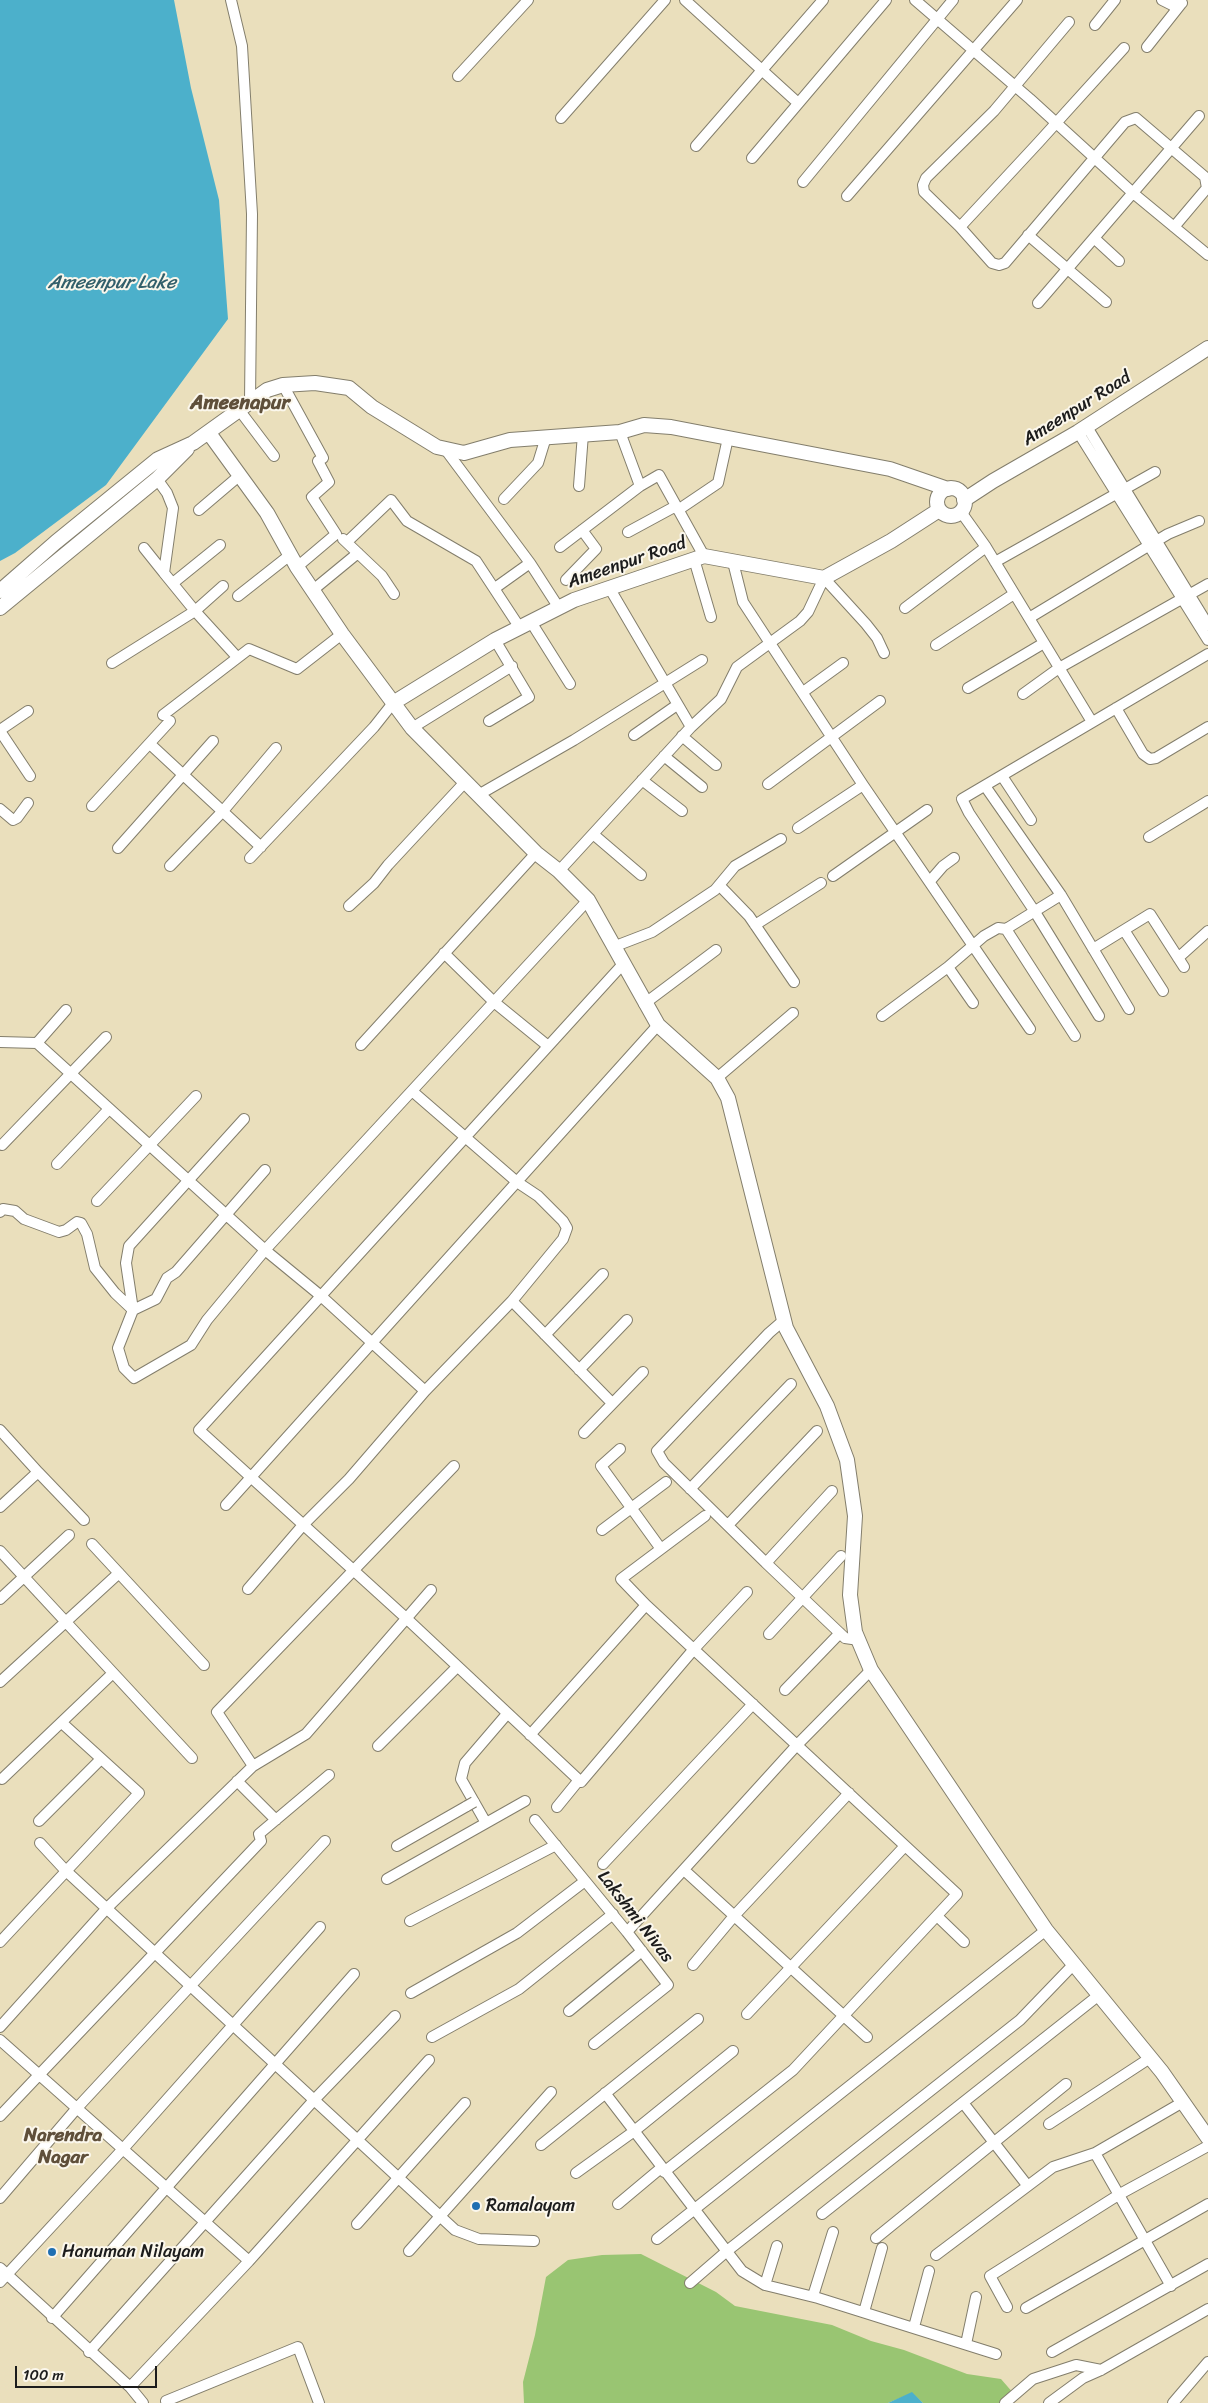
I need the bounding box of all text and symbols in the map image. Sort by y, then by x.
water label: Ameenpur Lake [48,272,176,294]
street label: Ameenpur Road [1019,367,1135,451]
district label: Ameenapur [190,392,290,416]
street label: Ameenpur Road [565,533,689,593]
street label: Lakshmi Nivas [592,1867,678,1967]
district label: Narendra Nagar [24,2125,102,2169]
place label: Ramalayam [486,2195,575,2217]
marker: Ramalayam [470,2200,482,2212]
place label: Hanuman Nilayam [62,2241,204,2263]
marker: Hanuman Nilayam [46,2246,58,2258]
scale bar [18,2356,160,2388]
text: 100 m [23,2362,64,2388]

